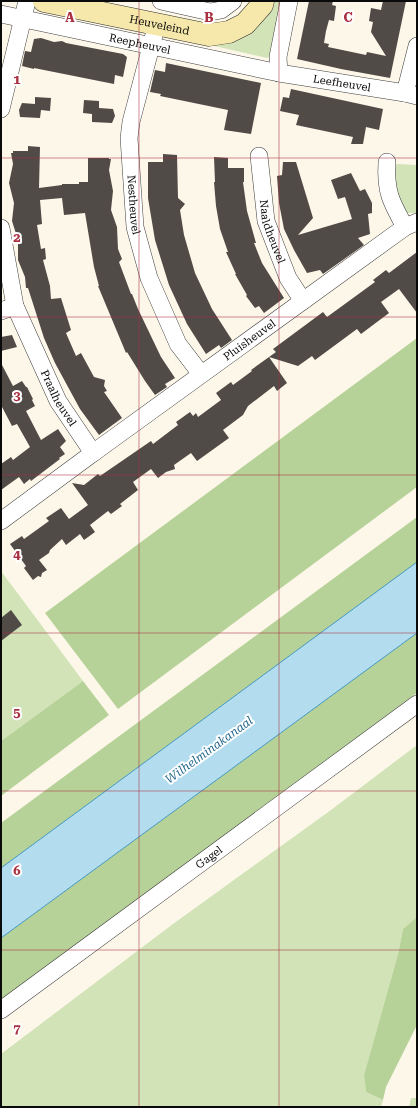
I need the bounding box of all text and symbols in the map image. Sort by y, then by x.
text: A [65,10,75,25]
text: B [204,10,214,25]
text: C [343,10,353,25]
street label: Heuveleind [128,12,191,37]
street label: Reepheuvel [108,31,172,56]
text: 1 [13,72,21,87]
street label: Leefheuvel [312,72,372,94]
street label: Nestheuvel [125,175,143,237]
street label: Naaldheuvel [257,199,288,266]
text: 2 [13,230,21,245]
street label: Pluisheuvel [221,316,279,363]
street label: Praalheuvel [38,368,80,429]
text: 3 [13,388,21,403]
text: 4 [13,547,21,562]
text: 5 [13,705,21,720]
water label: Wilhelminakanaal [163,713,256,786]
street label: Gagel [193,843,225,871]
text: 6 [13,863,21,878]
text: 7 [13,1021,21,1036]

